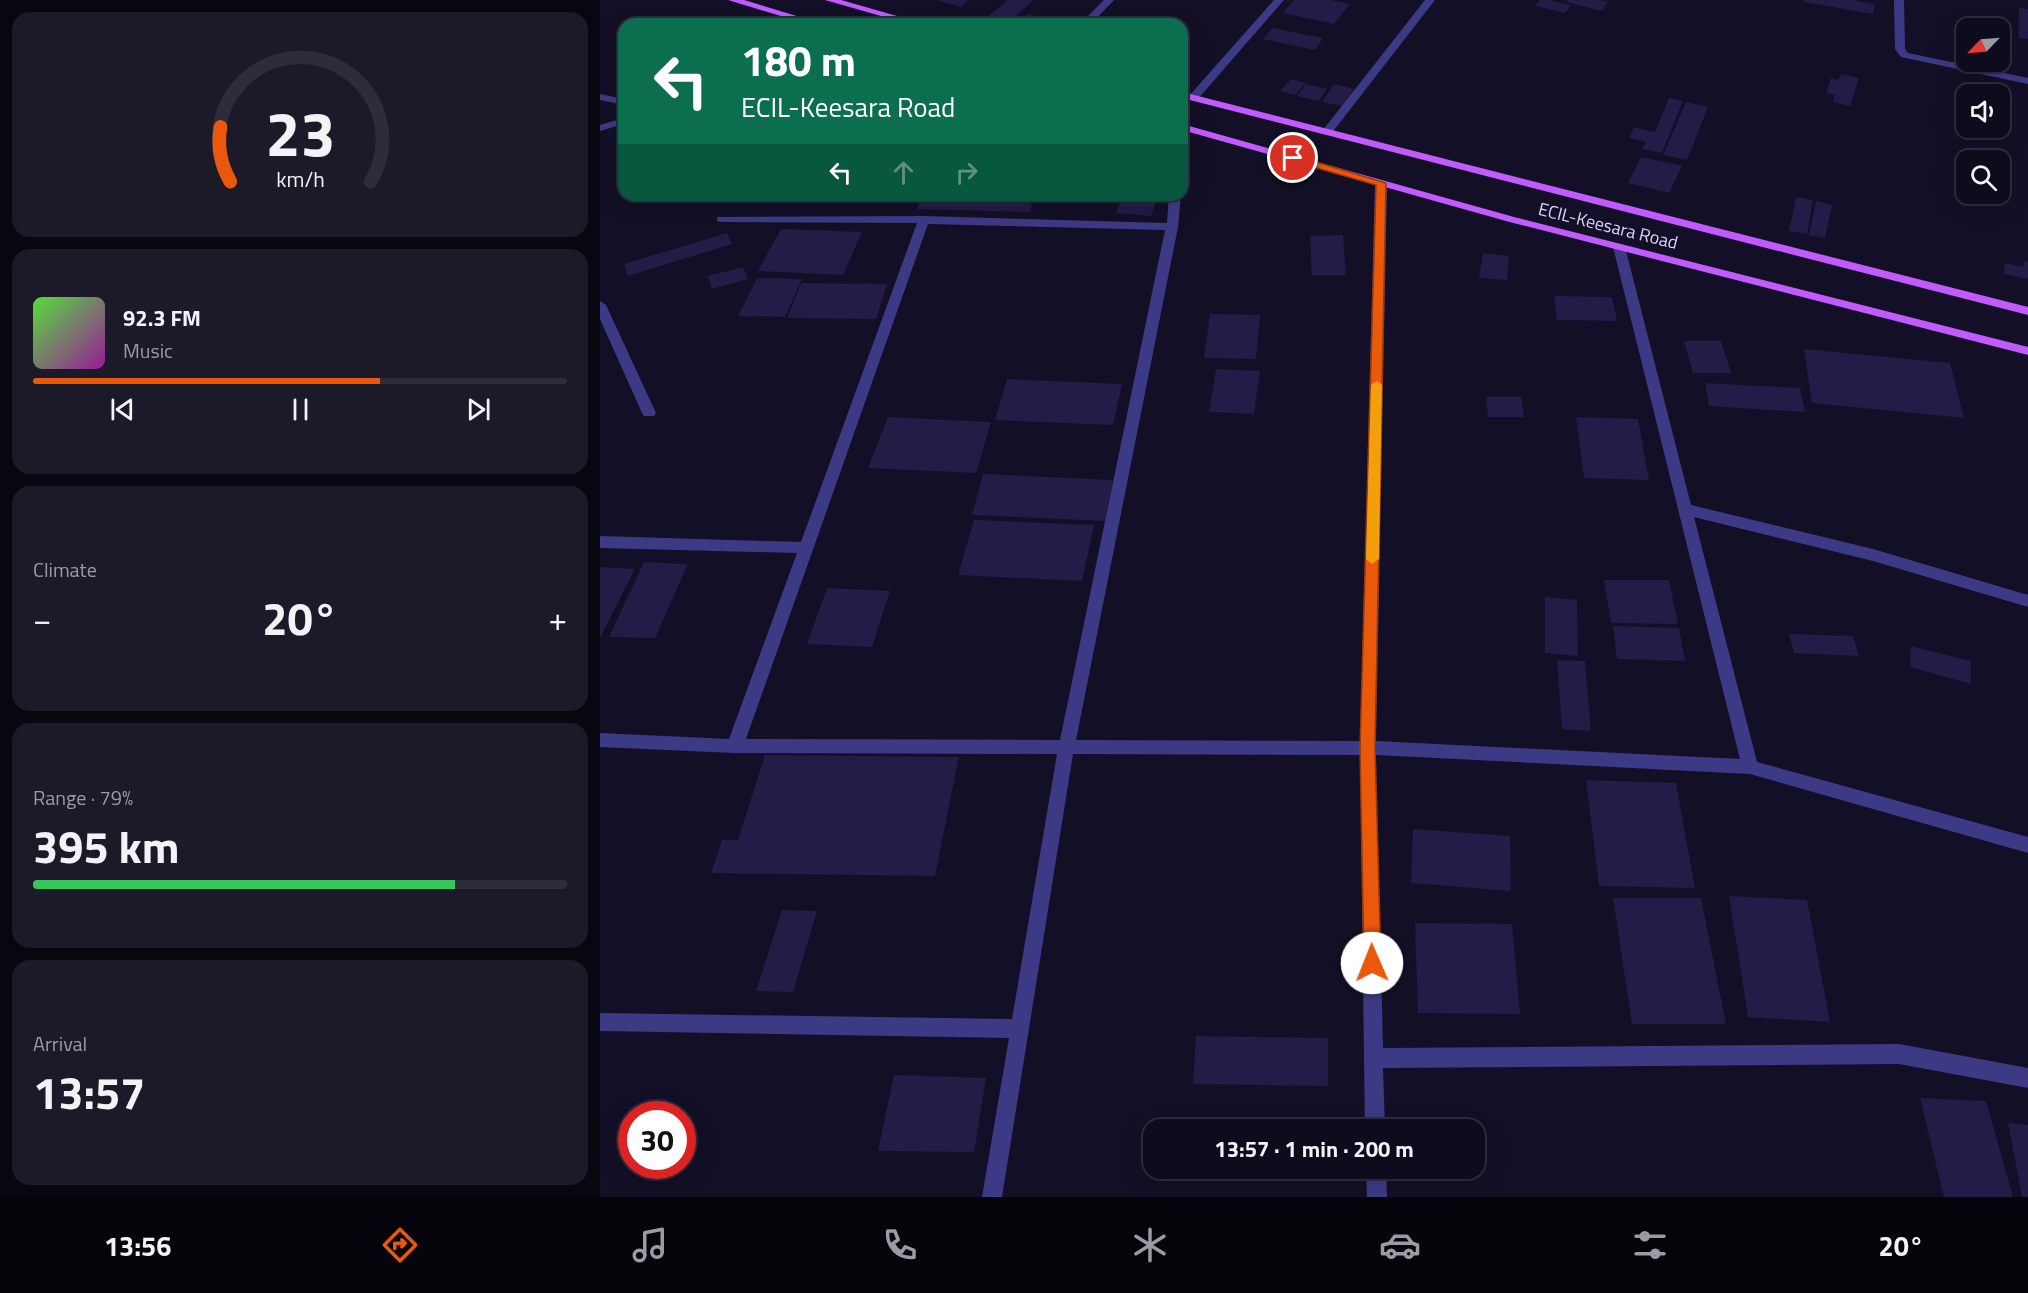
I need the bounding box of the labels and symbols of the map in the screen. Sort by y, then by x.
north arrow [1956,18,2010,72]
pin [1267,132,1318,183]
street label: ECIL-Keesara Road [1536,195,1681,256]
position arrow [1340,931,1404,995]
speed limit sign: 30 [618,1101,696,1179]

